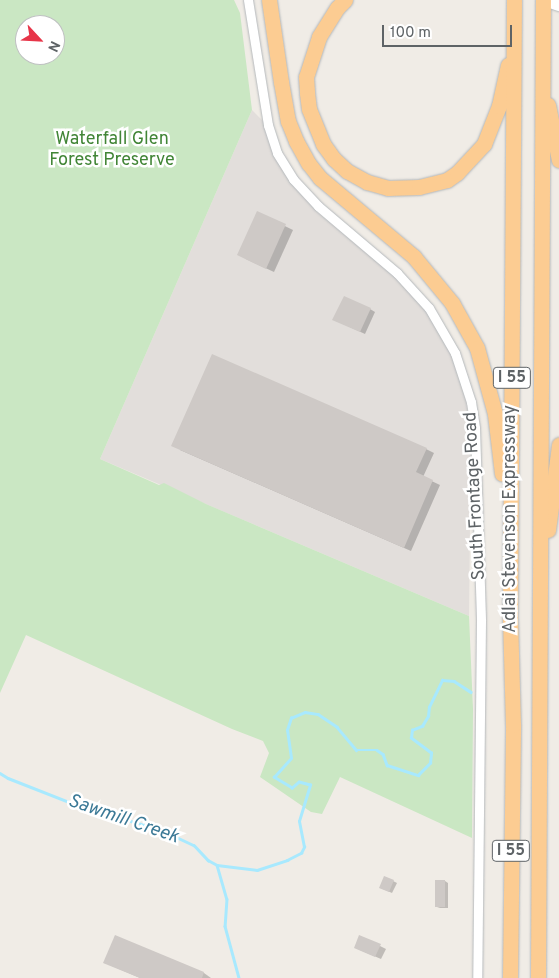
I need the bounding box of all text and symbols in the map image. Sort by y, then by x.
north arrow [15,15,65,65]
scale bar [384,15,514,47]
text: 100 m [390,24,431,43]
text: N [43,38,63,54]
park label: Waterfall Glen Forest Preserve [49,130,175,172]
road number: I 55 [492,364,532,392]
street label: Adlai Stevenson Expressway [500,405,522,633]
street label: South Frontage Road [461,411,491,581]
water label: Sawmill Creek [65,790,181,850]
road number: I 55 [491,838,531,864]

